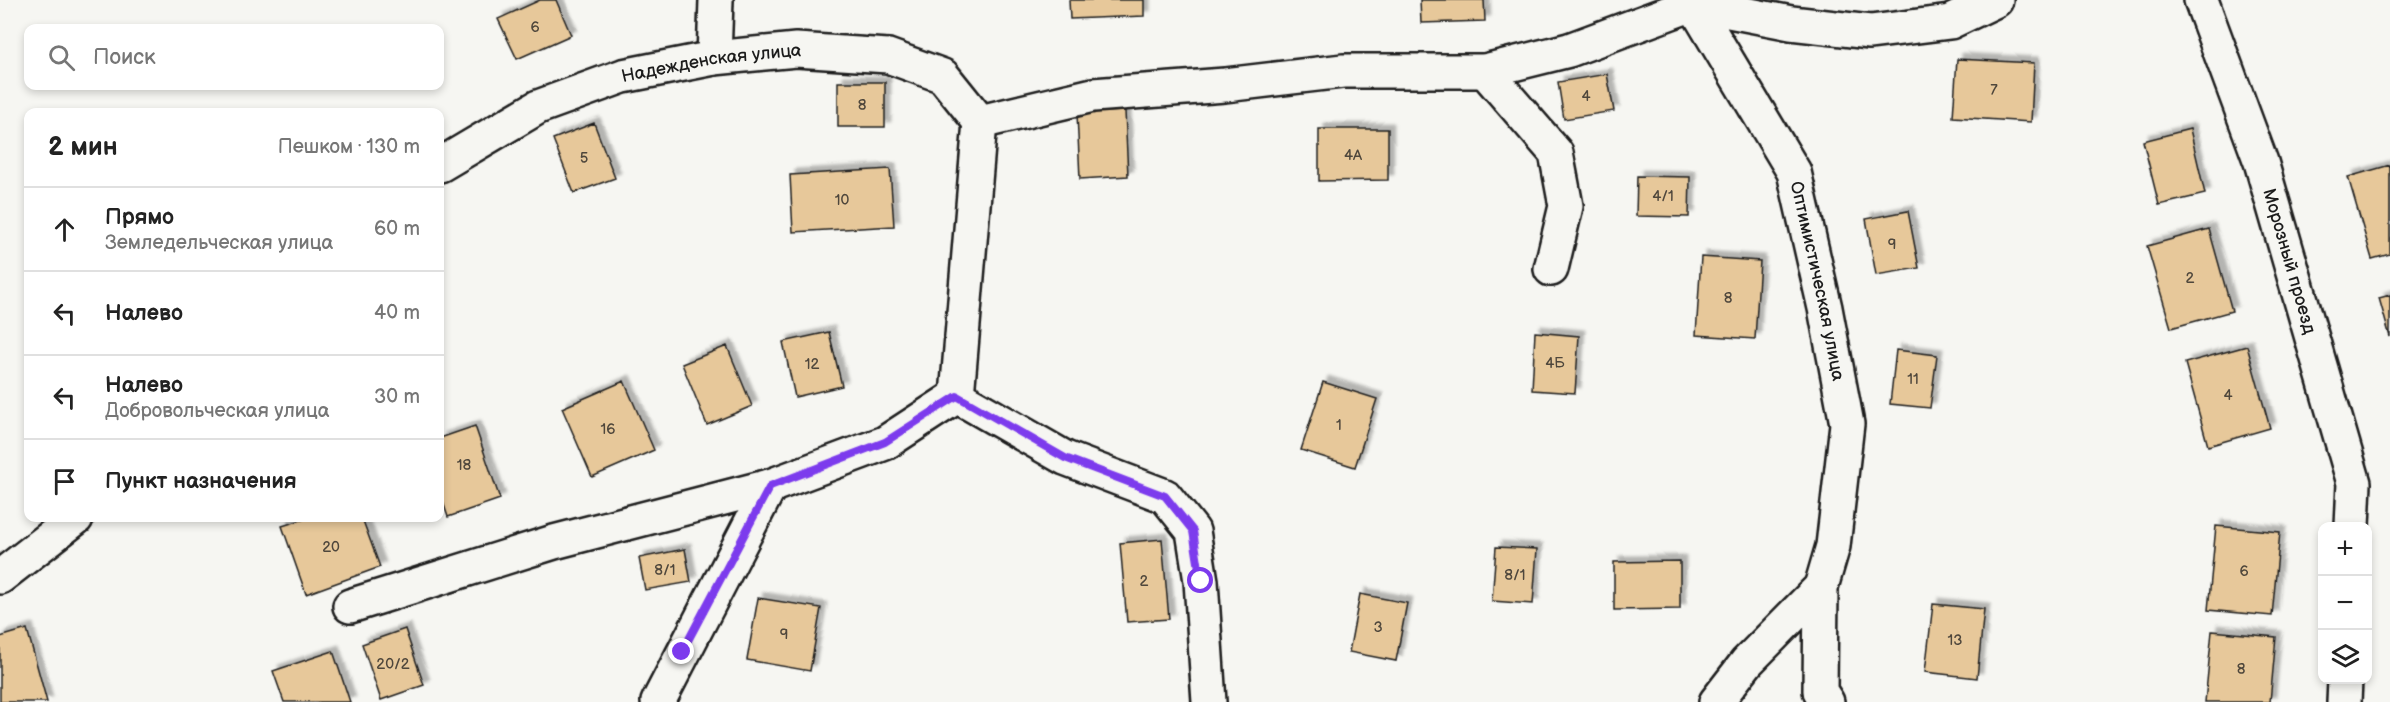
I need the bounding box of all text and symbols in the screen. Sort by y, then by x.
house number: 6 [530,18,540,37]
search box [24,24,444,90]
street label: Надежденская улица [620,40,803,87]
icon: search [45,41,78,74]
text: Поиск [93,44,156,71]
house number: 7 [1990,81,1998,100]
house number: 4 [1581,87,1591,106]
house number: 8 [858,96,867,115]
text: 2 мин [48,132,118,163]
text: Пешком · 130 m [278,135,420,159]
house number: 4А [1344,146,1363,165]
house number: 5 [580,149,588,168]
street label: Оптимистическая улица [1785,179,1849,383]
street label: Морозный проезд [2258,186,2320,337]
house number: 4/1 [1652,187,1674,206]
house number: 10 [835,191,849,210]
text: Прямо [105,204,174,231]
icon: ahead [48,213,81,246]
text: 60 m [374,217,420,241]
text: Земледельческая улица [105,231,333,255]
house number: 9 [1888,235,1896,254]
house number: 2 [2186,269,2195,288]
house number: 8 [1724,289,1733,308]
icon: left [48,297,81,330]
text: Налево [105,300,183,327]
text: 40 m [374,301,420,325]
house number: 4Б [1545,354,1565,373]
house number: 12 [805,355,819,374]
house number: 11 [1907,370,1919,389]
text: Налево [105,372,183,399]
icon: left [48,381,81,414]
text: 30 m [374,385,420,409]
house number: 4 [2223,386,2233,405]
text: Добровольческая улица [105,399,330,423]
house number: 1 [1336,416,1342,435]
house number: 16 [601,420,615,439]
house number: 18 [457,456,472,475]
icon: arrive [48,465,81,498]
text: Пункт назначения [105,468,297,495]
map controls [2318,522,2372,684]
button: + [2318,522,2372,576]
house number: 20 [322,538,340,557]
house number: 8/1 [654,561,676,580]
house number: 6 [2239,562,2249,581]
house number: 8/1 [1504,566,1526,585]
route start [1187,567,1213,593]
house number: 2 [1140,572,1149,591]
button: − [2318,576,2372,630]
house number: 3 [1373,618,1383,637]
house number: 9 [780,625,788,644]
button: layers [2318,630,2372,684]
house number: 13 [1947,631,1963,650]
route end [668,638,694,664]
house number: 20/2 [376,655,410,674]
house number: 8 [2237,660,2246,679]

